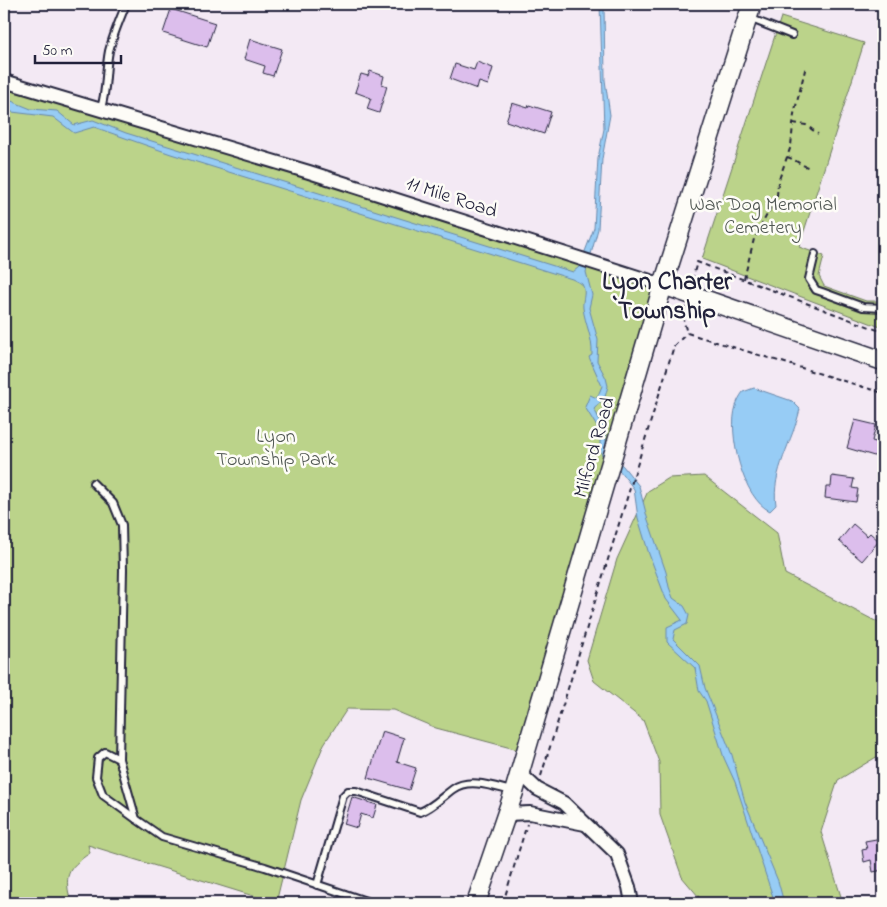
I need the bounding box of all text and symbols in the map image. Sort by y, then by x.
scale bar [35,32,121,64]
text: 50 m [42,40,73,62]
street label: 11 Mile Road [402,170,501,227]
park label: War Dog Memorial Cemetery [689,191,837,243]
district label: Lyon Charter Township [602,265,733,330]
street label: Milford Road [567,394,624,501]
park label: Lyon Township Park [216,423,336,475]

